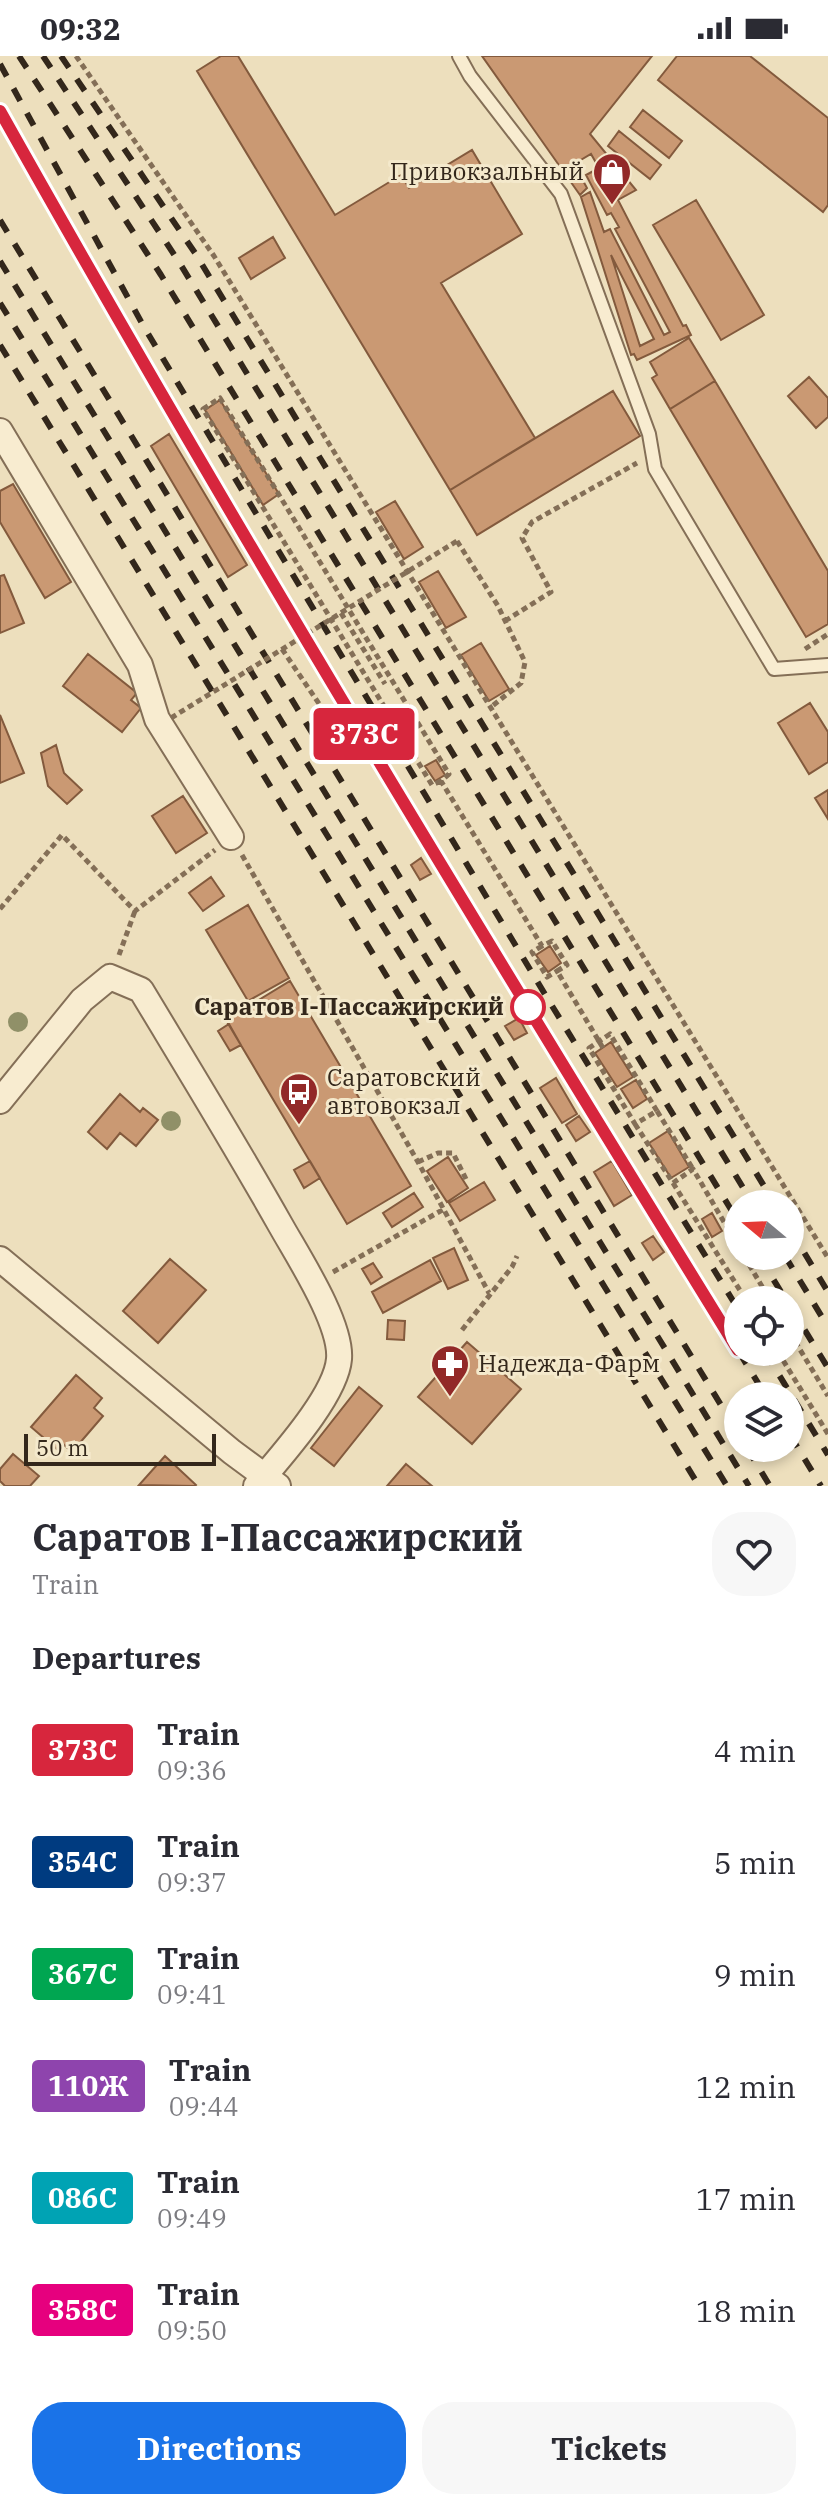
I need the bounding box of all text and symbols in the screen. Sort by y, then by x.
text: 09:32 [40,9,121,48]
shop icon: Привокзальный [591,151,633,206]
place label: Привокзальный [390,155,584,187]
line badge: 373C [308,708,420,760]
text: 373C [329,715,399,752]
place label: Саратов I-Пассажирский [194,990,504,1022]
marker: Саратов I-Пассажирский [511,990,545,1024]
place label: Саратовский автовокзал [327,1061,481,1121]
bus stop icon: Саратовский автовокзал [278,1071,320,1126]
north arrow [724,1190,804,1270]
map controls [724,1190,804,1462]
button: locate [724,1286,804,1366]
pharmacy icon: Надежда-Фарм [429,1343,471,1398]
place label: Надежда-Фарм [478,1347,660,1379]
button: layers [724,1382,804,1462]
scale bar [24,1430,216,1466]
text: 50 m [36,1433,88,1462]
text: Саратов I-Пассажирский [32,1512,523,1561]
button: heart [712,1512,796,1596]
text: Train [32,1567,99,1601]
text: Departures [32,1638,201,1677]
text: Train [157,1714,240,1753]
text: 373C [48,1731,117,1768]
text: 4 min [714,1731,796,1770]
text: 09:36 [157,1753,227,1787]
text: Train [157,1826,240,1865]
text: 354С [48,1843,117,1880]
text: 5 min [714,1843,796,1882]
text: 09:37 [157,1865,227,1899]
text: Train [157,1938,240,1977]
text: 367С [48,1955,117,1992]
text: 9 min [714,1955,796,1994]
text: 09:41 [157,1977,227,2011]
text: Train [169,2050,251,2089]
text: 110Ж [48,2067,129,2104]
text: 12 min [696,2067,796,2106]
text: 09:44 [169,2089,239,2123]
text: Train [157,2162,240,2201]
text: 086С [48,2179,117,2216]
text: 17 min [696,2179,796,2218]
text: 09:49 [157,2201,227,2235]
text: Train [157,2274,240,2313]
text: 358С [48,2291,117,2328]
text: 18 min [696,2291,796,2330]
text: 09:50 [157,2313,227,2347]
button: Directions [32,2402,406,2494]
button: Tickets [422,2402,796,2494]

